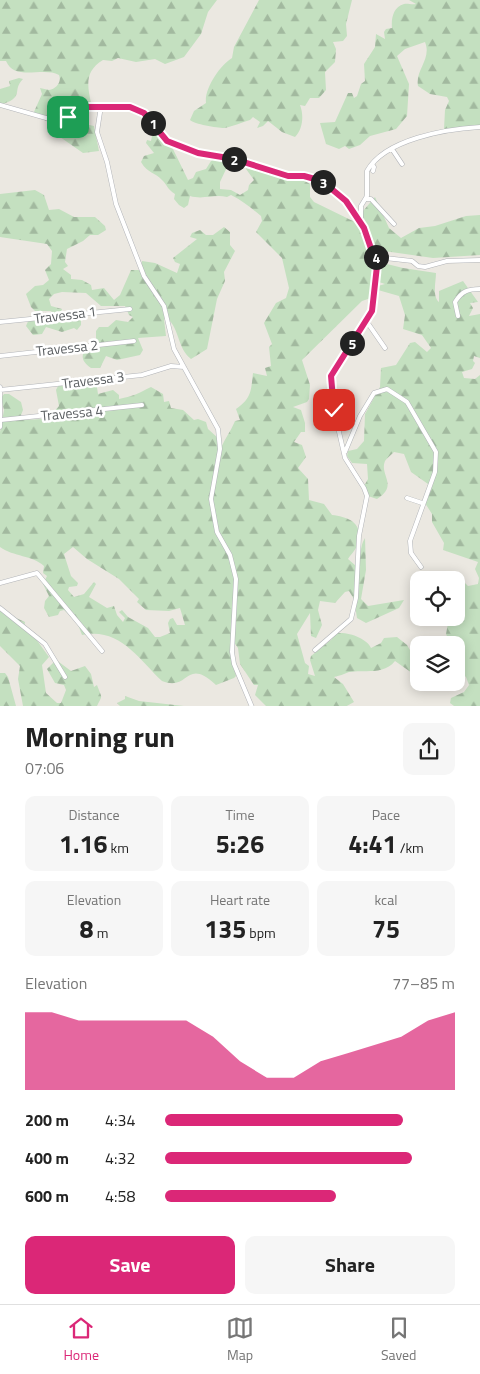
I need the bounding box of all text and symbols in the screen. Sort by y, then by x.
pin [47,96,89,138]
icon: arrive [54,103,82,131]
pin: 1 [140,110,166,136]
text: 1 [150,113,157,134]
pin: 2 [222,146,246,172]
text: 2 [231,149,238,170]
pin: 3 [310,170,336,194]
text: 3 [320,172,327,193]
pin: 4 [364,244,388,270]
text: 4 [373,247,380,268]
street label: Travessa 1 [33,300,97,329]
pin: 5 [340,330,364,356]
text: 5 [349,333,356,354]
street label: Travessa 2 [35,334,99,361]
street label: Travessa 3 [61,365,125,394]
pin [313,389,355,431]
icon: check [320,396,348,424]
street label: Travessa 4 [40,399,104,426]
map controls [410,571,465,691]
button: locate [410,571,465,626]
button: layers [410,636,465,691]
text: Morning run [25,715,175,758]
button: share [403,723,455,775]
text: 07:06 [25,756,64,780]
text: Distance [68,804,120,825]
text: Time [225,804,255,825]
text: Pace [372,804,400,825]
text: 1.16 [59,825,107,863]
text: 5:26 [216,825,264,863]
text: 4:41 [348,825,397,863]
text: km [107,837,129,858]
text: /km [397,837,424,858]
text: Elevation [67,889,121,910]
text: Heart rate [210,889,270,910]
text: kcal [375,889,397,910]
text: 8 [80,910,94,948]
text: 135 [204,910,246,948]
text: 75 [372,910,400,948]
text: m [94,922,108,943]
text: bpm [246,922,276,943]
text: Elevation [25,971,87,995]
text: 77–85 m [392,971,455,995]
text: 200 m [25,1108,69,1132]
text: 4:34 [105,1108,135,1132]
text: 400 m [25,1146,69,1170]
text: 4:32 [105,1146,135,1170]
text: 600 m [25,1184,69,1208]
text: 4:58 [105,1184,135,1208]
button: Save [25,1236,235,1294]
button: Share [245,1236,455,1294]
tab: Home [63,1314,99,1365]
tab: Map [226,1314,254,1365]
tab: Saved [381,1314,417,1365]

